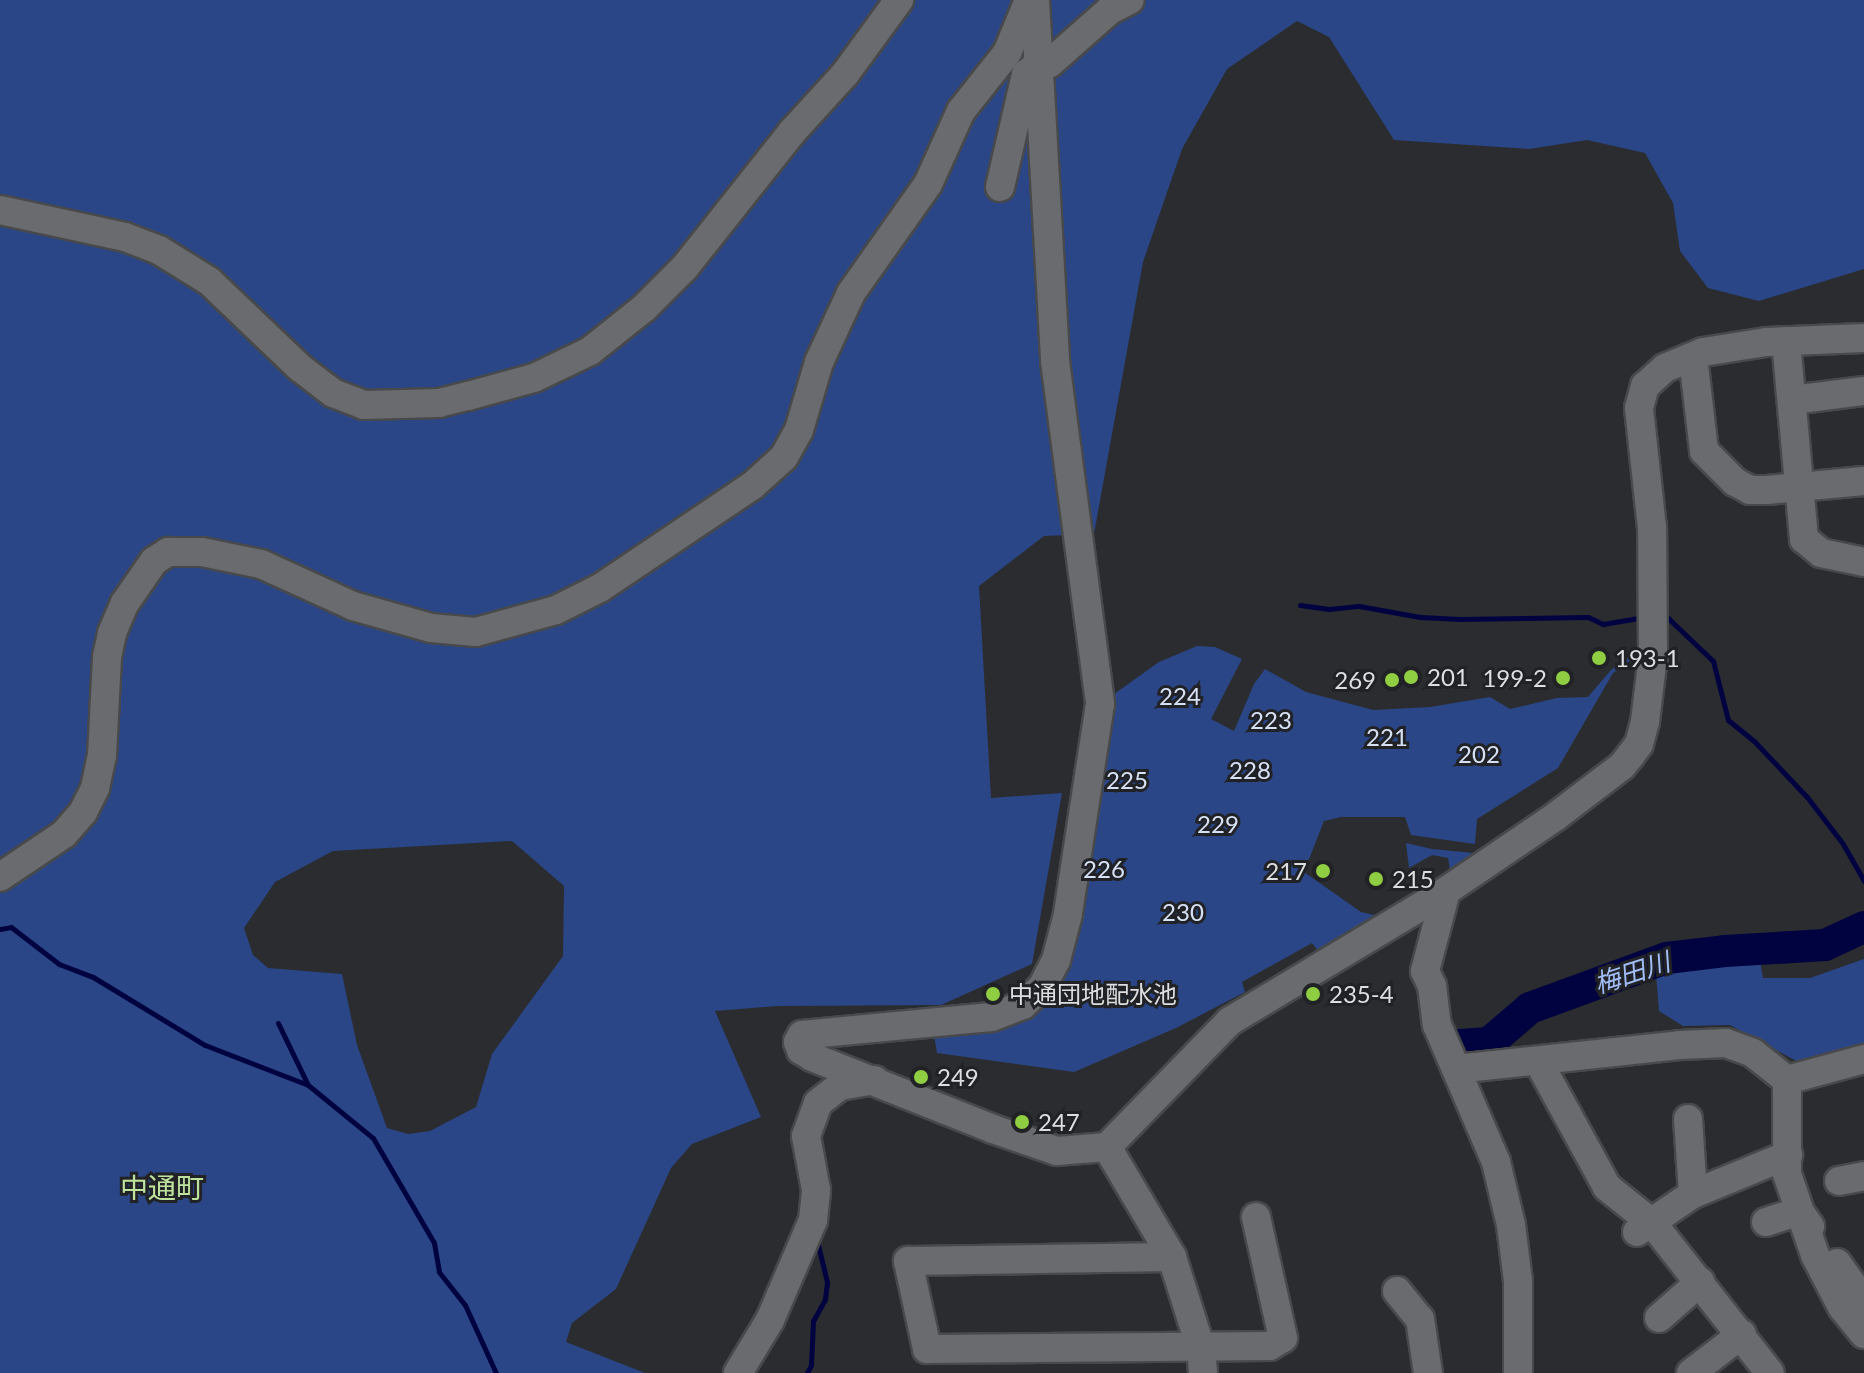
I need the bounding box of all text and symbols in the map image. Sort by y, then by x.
place label: 193-1 [1615,644,1680,672]
marker: 193-1 [1590,649,1608,667]
place label: 201 [1427,663,1469,691]
place label: 199-2 [1482,664,1547,692]
place label: 269 [1334,666,1376,694]
marker: 201 [1402,668,1420,686]
marker: 199-2 [1554,669,1572,687]
marker: 269 [1383,671,1401,689]
park label: 224 [1159,682,1201,710]
park label: 223 [1250,706,1292,734]
park label: 221 [1366,723,1408,751]
park label: 202 [1458,740,1500,768]
park label: 228 [1229,756,1271,784]
park label: 225 [1106,766,1148,794]
park label: 229 [1197,810,1239,838]
park label: 226 [1083,855,1125,883]
place label: 217 [1265,857,1307,885]
marker: 217 [1314,862,1332,880]
place label: 215 [1392,865,1434,893]
marker: 215 [1367,870,1385,888]
park label: 230 [1162,898,1204,926]
water label: 梅田川 [1590,946,1674,1000]
place label: 中通団地配水池 [1009,980,1177,1008]
place label: 235-4 [1329,980,1394,1008]
marker: 中通団地配水池 [984,985,1002,1003]
marker: 235-4 [1304,985,1322,1003]
place label: 249 [937,1063,979,1091]
marker: 249 [912,1068,930,1086]
place label: 247 [1038,1108,1080,1136]
marker: 247 [1013,1113,1031,1131]
district label: 中通町 [120,1170,204,1204]

